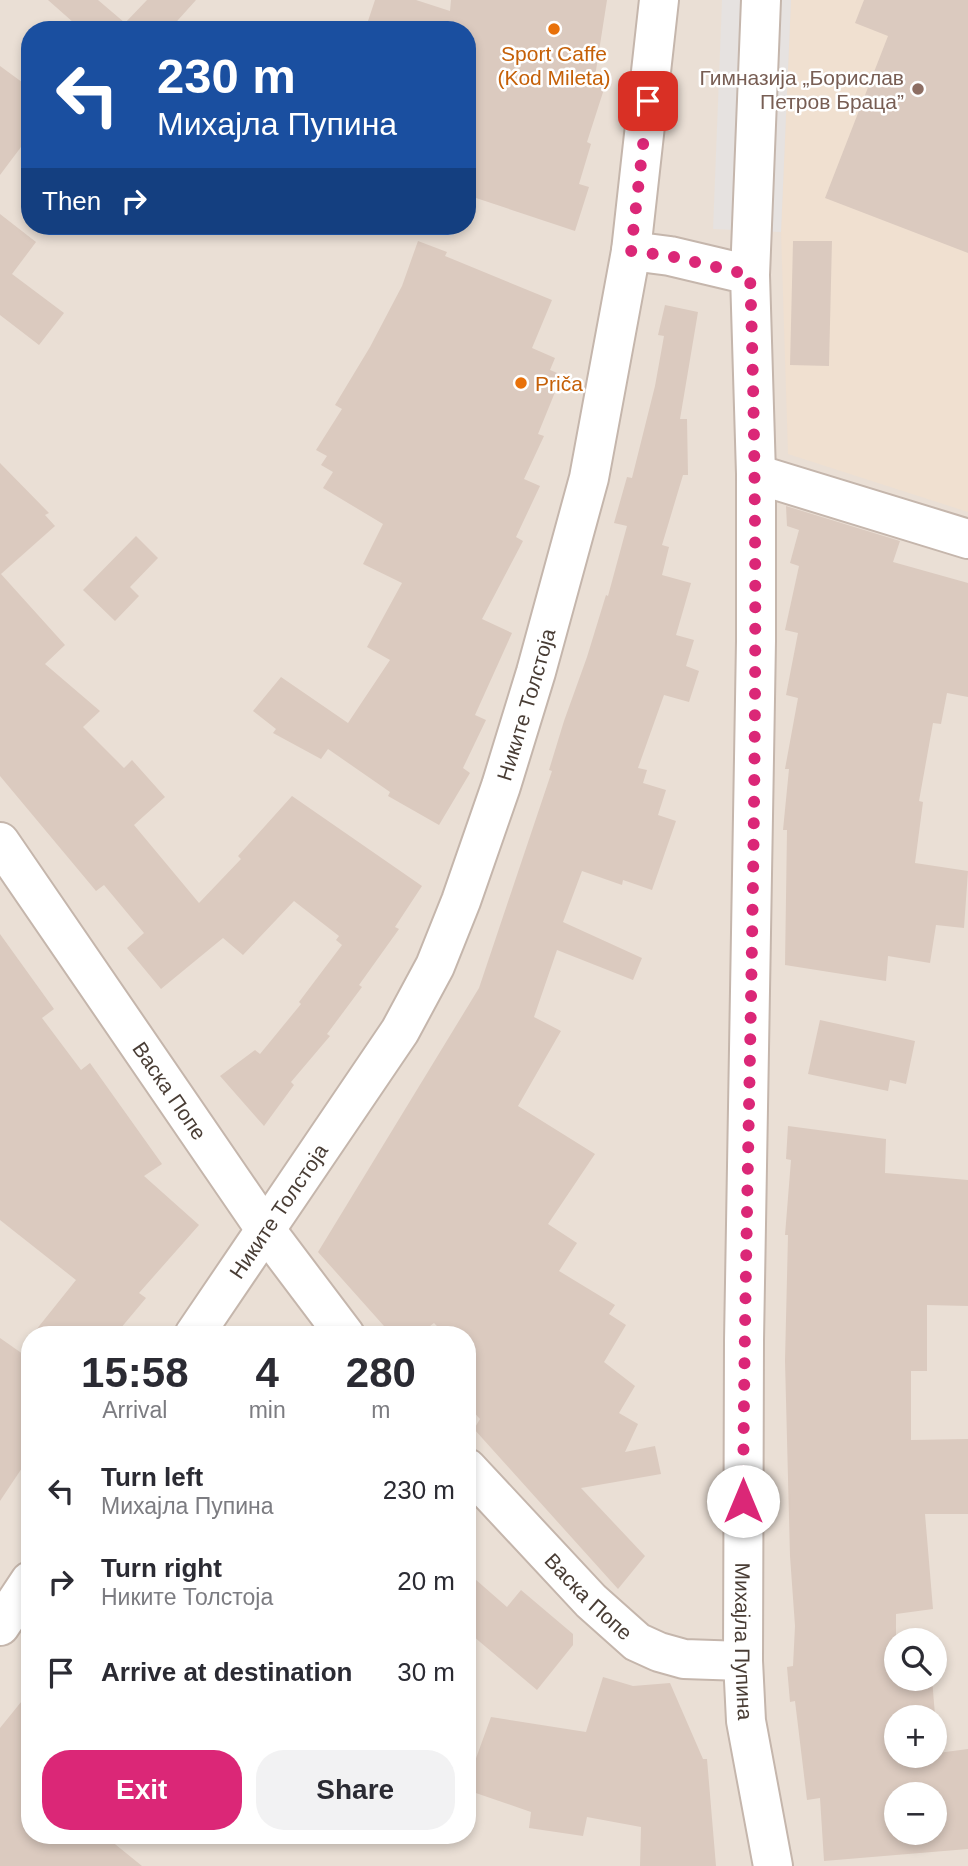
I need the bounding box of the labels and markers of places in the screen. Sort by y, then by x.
marker: Sport Caffe (Kod Mileta) [546,21,562,37]
place label: Sport Caffe (Kod Mileta) [497,42,611,89]
place label: Гимназија „Борислав Петров Браца” [700,66,904,113]
pin [618,71,678,131]
marker: Гимназија „Борислав Петров Браца” [910,81,926,97]
place label: Priča [535,372,583,395]
marker: Priča [513,375,529,391]

